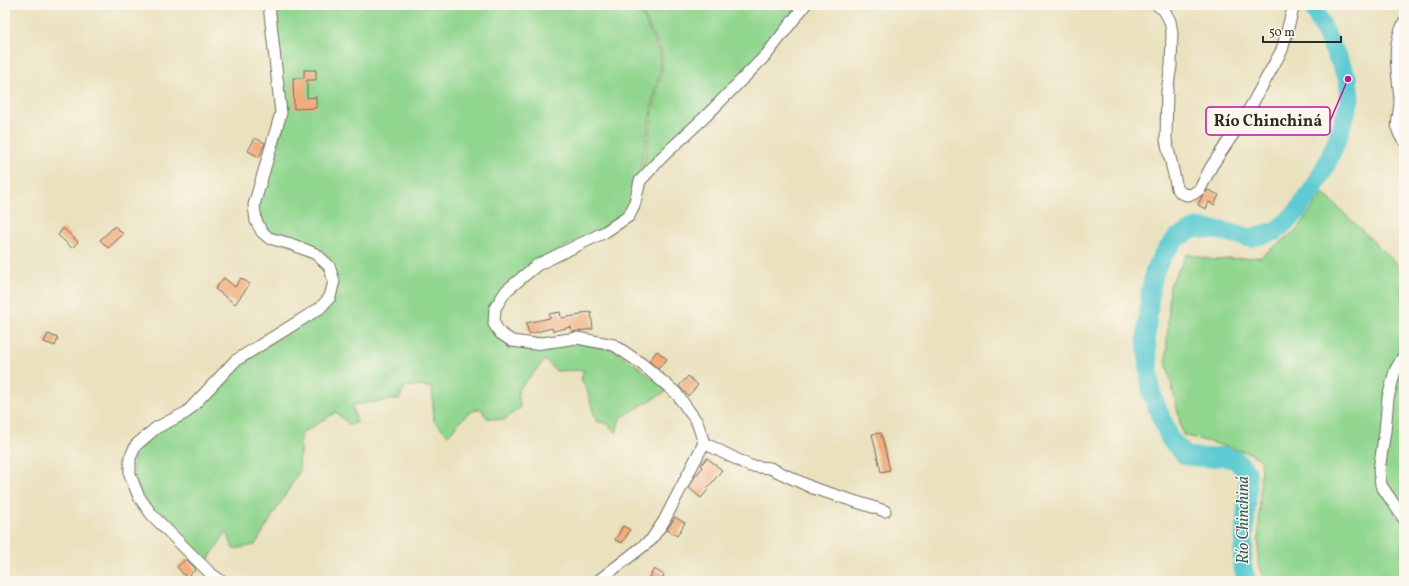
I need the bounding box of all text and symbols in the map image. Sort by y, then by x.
scale bar [1263,18,1341,44]
text: 50 m [1269,25,1295,41]
callout: Río Chinchiná [1206,107,1330,135]
text: Río Chinchiná [1214,111,1322,133]
water label: Río Chinchiná [1233,476,1255,564]

